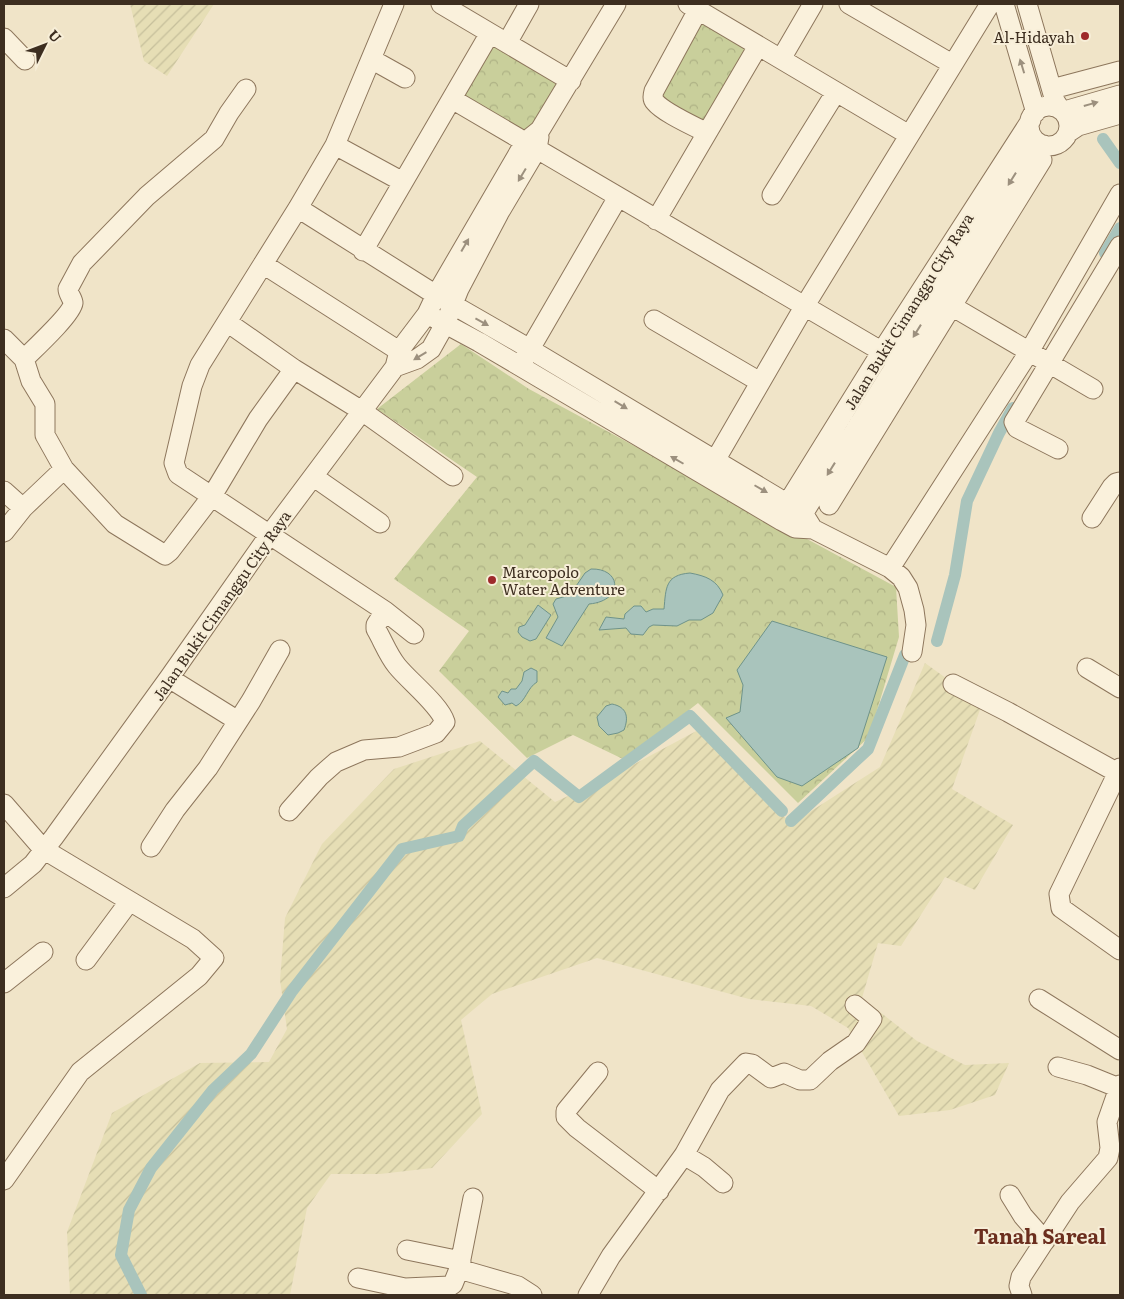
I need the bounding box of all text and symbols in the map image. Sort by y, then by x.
north arrow [20,20,70,70]
text: U [44,25,67,46]
place label: Al-Hidayah [993,25,1075,48]
marker: Al-Hidayah [1079,30,1091,42]
one-way arrow [1018,58,1026,73]
one-way arrow [1083,99,1098,107]
one-way arrow [518,168,527,181]
one-way arrow [1008,172,1017,185]
street label: Jalan Bukit Cimanggu City Raya [838,207,979,414]
one-way arrow [461,238,470,251]
one-way arrow [475,318,489,327]
one-way arrow [912,324,921,338]
one-way arrow [413,351,426,360]
one-way arrow [615,401,628,410]
one-way arrow [670,455,683,464]
one-way arrow [826,462,835,475]
one-way arrow [755,484,768,493]
street label: Jalan Bukit Cimanggu City Raya [146,504,296,705]
place label: Marcopolo Water Adventure [502,560,625,600]
marker: Marcopolo Water Adventure [486,574,498,586]
district label: Tanah Sareal [974,1220,1106,1250]

